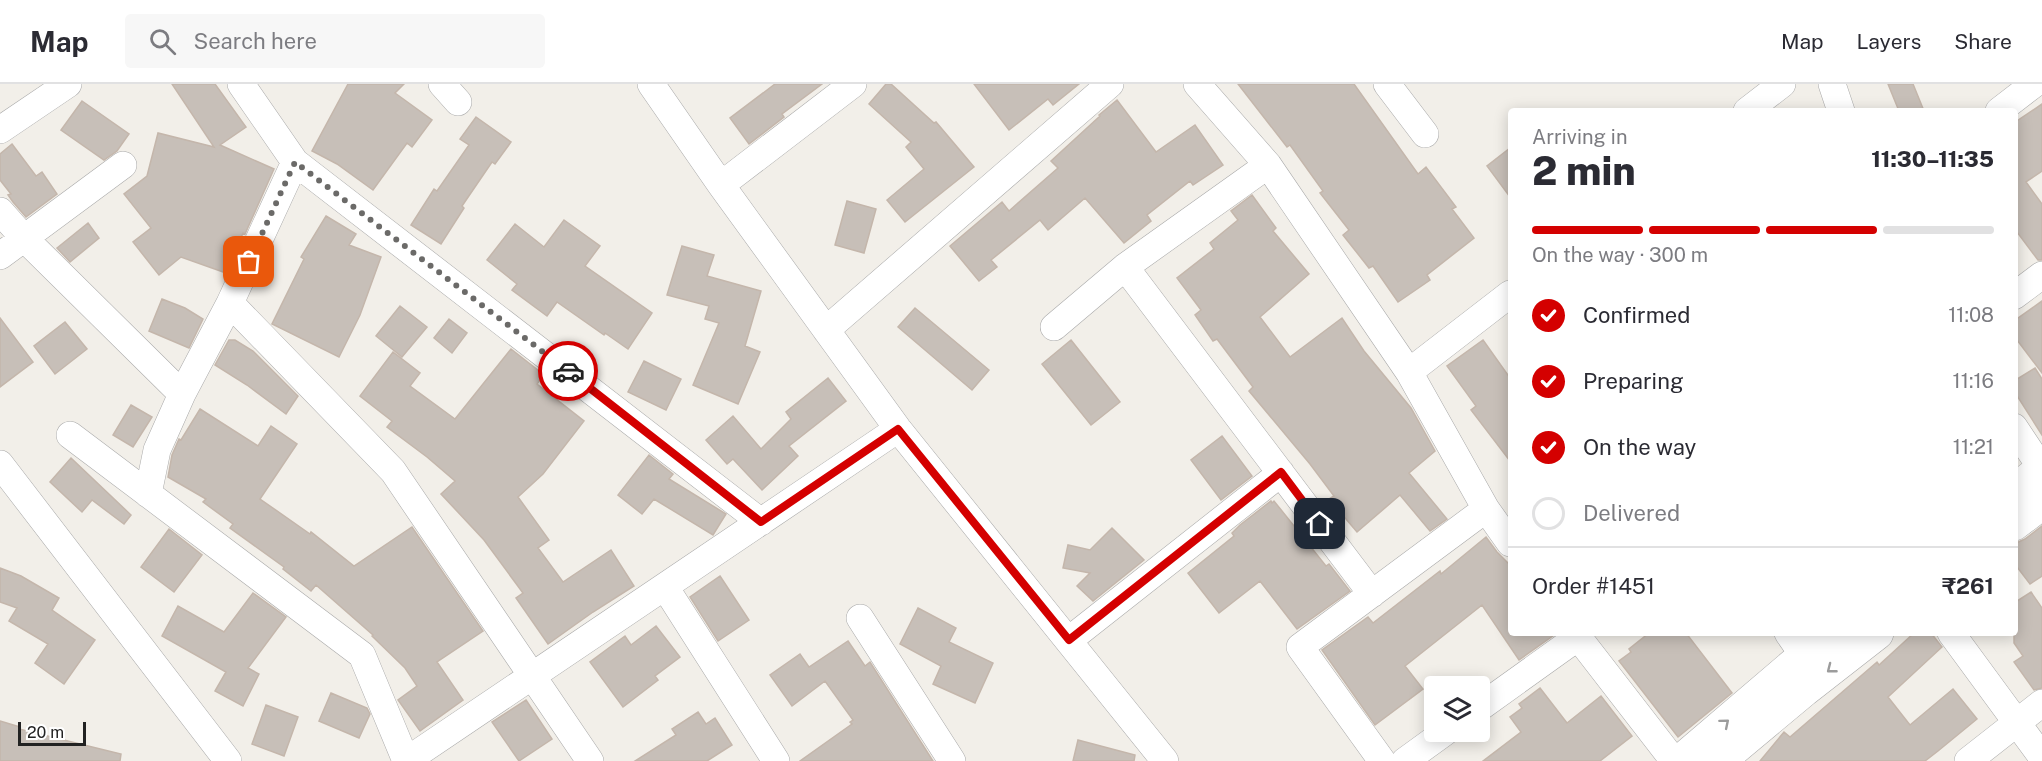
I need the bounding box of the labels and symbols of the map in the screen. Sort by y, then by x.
pin [223,236,274,287]
courier [538,341,598,401]
pin [1294,498,1345,549]
one-way arrow [1827,661,1838,672]
scale bar [18,719,86,746]
one-way arrow [1718,719,1729,730]

